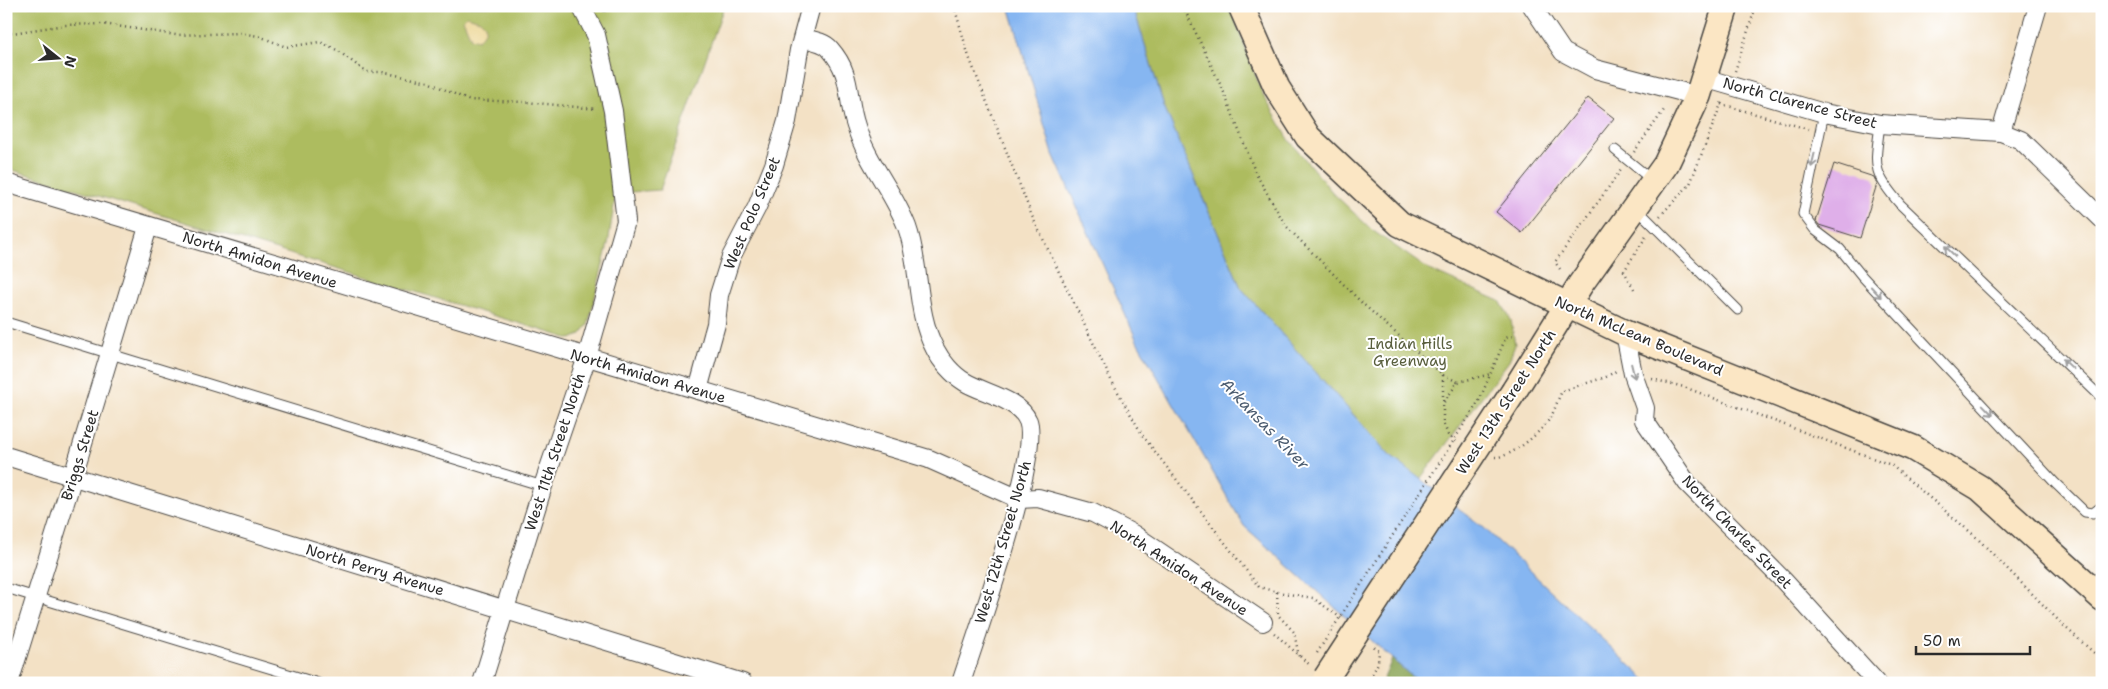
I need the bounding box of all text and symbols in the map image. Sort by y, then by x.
north arrow [32,32,82,82]
text: N [60,54,81,70]
street label: North Clarence Street [1721,73,1879,133]
one-way arrow [1808,152,1817,168]
street label: West Polo Street [719,154,785,272]
street label: North Amidon Avenue [180,227,340,293]
one-way arrow [1944,245,1957,257]
one-way arrow [1870,285,1882,298]
street label: North McLean Boulevard [1552,291,1727,381]
street label: West 13th Street North [1452,326,1560,478]
park label: Indian Hills Greenway [1367,334,1453,371]
street label: North Amidon Avenue [568,344,728,408]
one-way arrow [2061,358,2074,370]
one-way arrow [1629,363,1638,379]
street label: West 11th Street North [520,370,590,534]
water label: Arkansas River [1216,374,1314,474]
one-way arrow [1982,404,1994,416]
street label: Briggs Street [57,407,103,503]
street label: West 12th Street North [970,458,1036,626]
street label: North Charles Street [1677,471,1797,593]
street label: North Amidon Avenue [1106,516,1252,620]
street label: North Perry Avenue [303,539,447,601]
scale bar [1916,624,2029,656]
text: 50 m [1923,631,1961,651]

